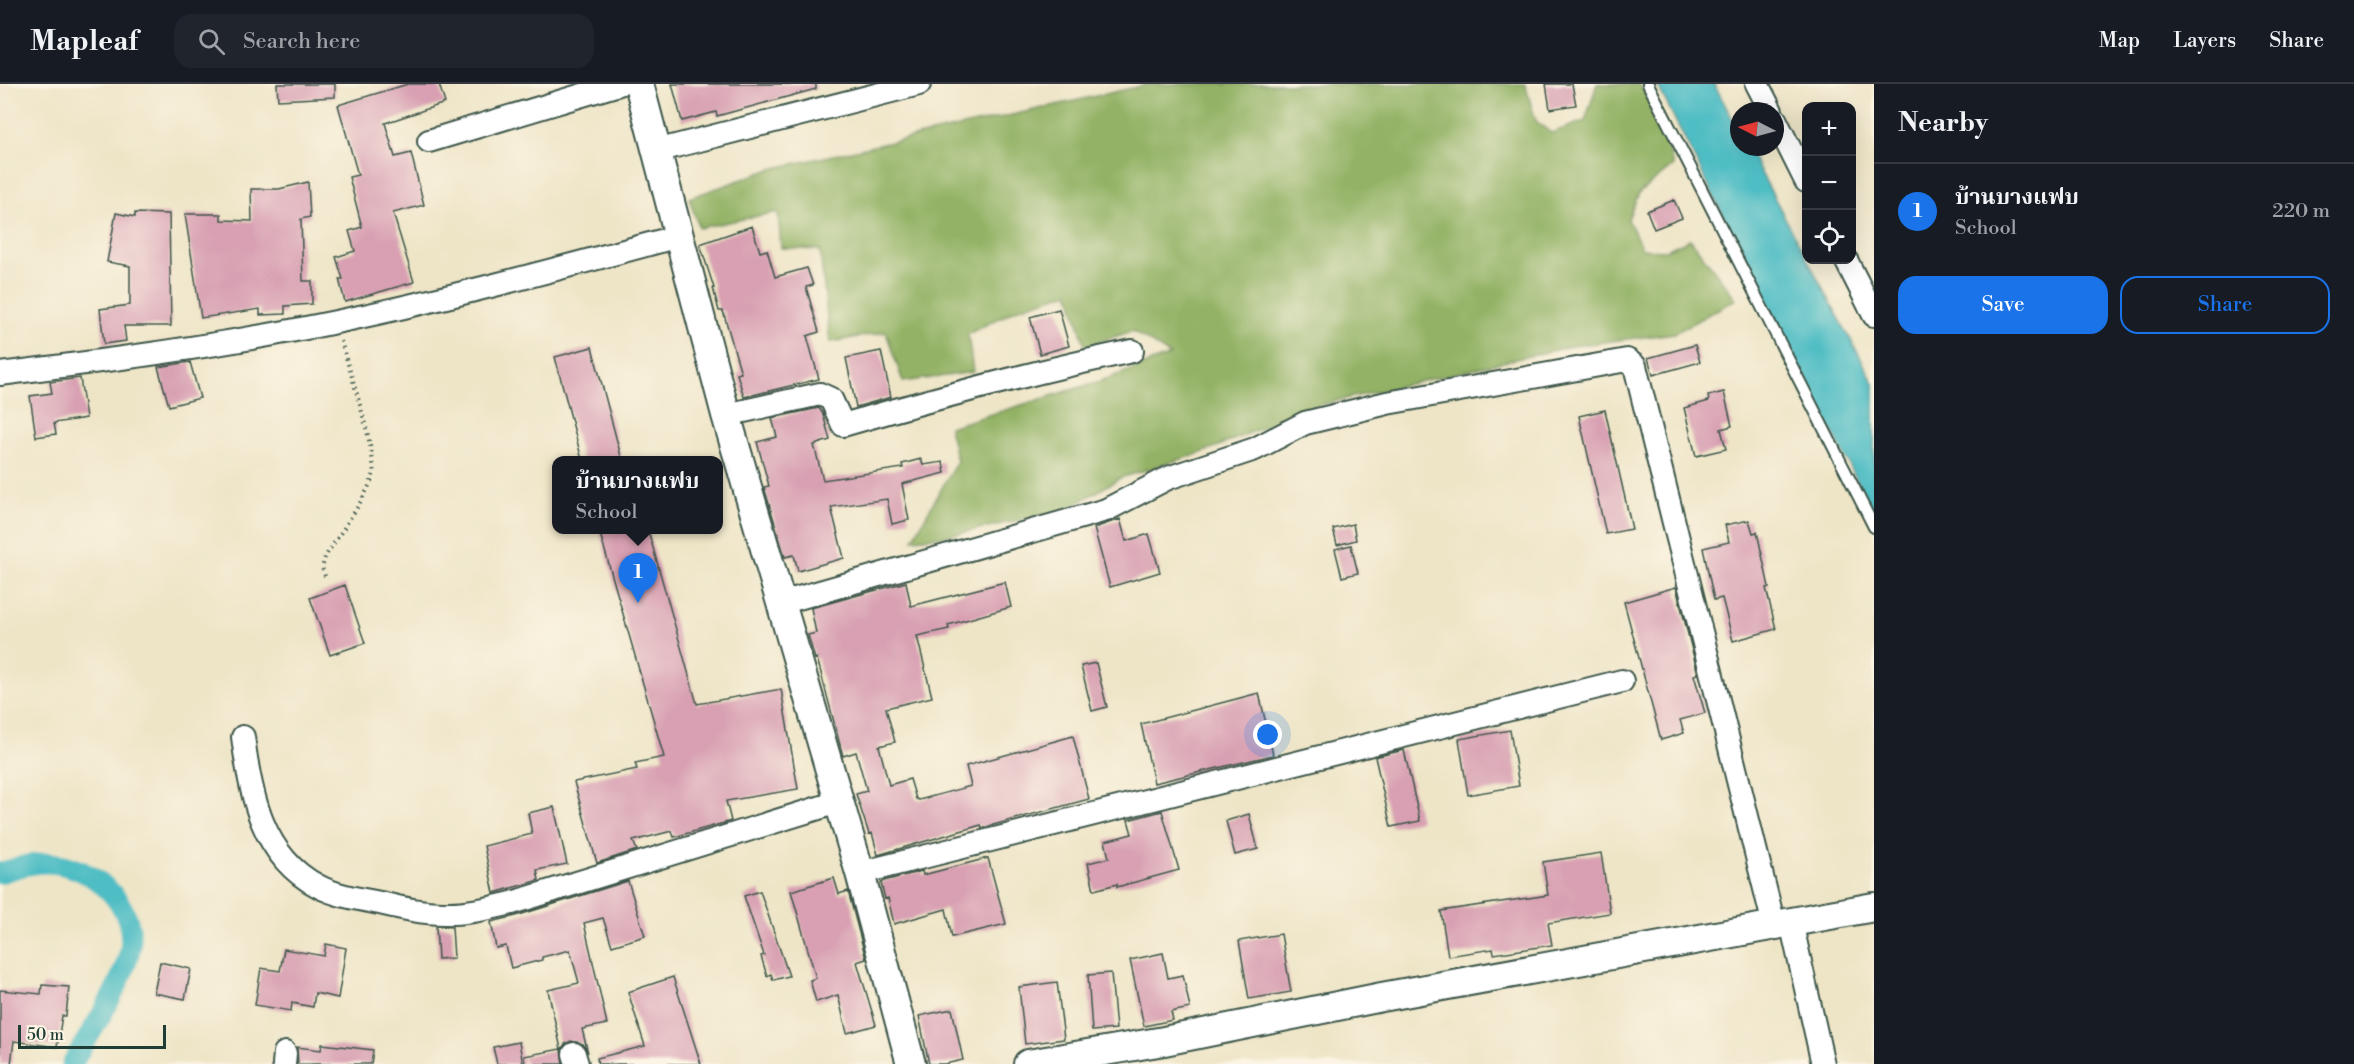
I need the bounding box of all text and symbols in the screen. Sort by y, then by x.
search box [174,14,594,68]
text: Mapleaf [30,24,138,59]
icon: search [195,25,228,58]
text: Search here [243,28,360,55]
text: Map [2099,28,2140,54]
text: Layers [2173,28,2236,54]
text: Share [2269,28,2324,54]
north arrow [1730,102,1784,156]
map controls [1802,102,1856,264]
button: + [1802,102,1856,156]
text: Nearby [1898,107,1988,139]
button: − [1802,156,1856,210]
text: บ้านบางแฟบ [1955,184,2079,211]
text: 1 [1913,199,1922,224]
text: 220 m [2272,199,2330,224]
button: locate [1802,210,1856,264]
text: School [1955,216,2017,241]
button: Save [1898,276,2108,334]
button: Share [2120,276,2330,334]
popup [552,456,723,534]
text: บ้านบางแฟบ [576,468,699,495]
text: School [576,500,637,525]
pin: 1 [618,554,658,603]
your location [1253,720,1282,749]
scale bar [18,1022,166,1050]
text: 50 m [27,1025,64,1045]

